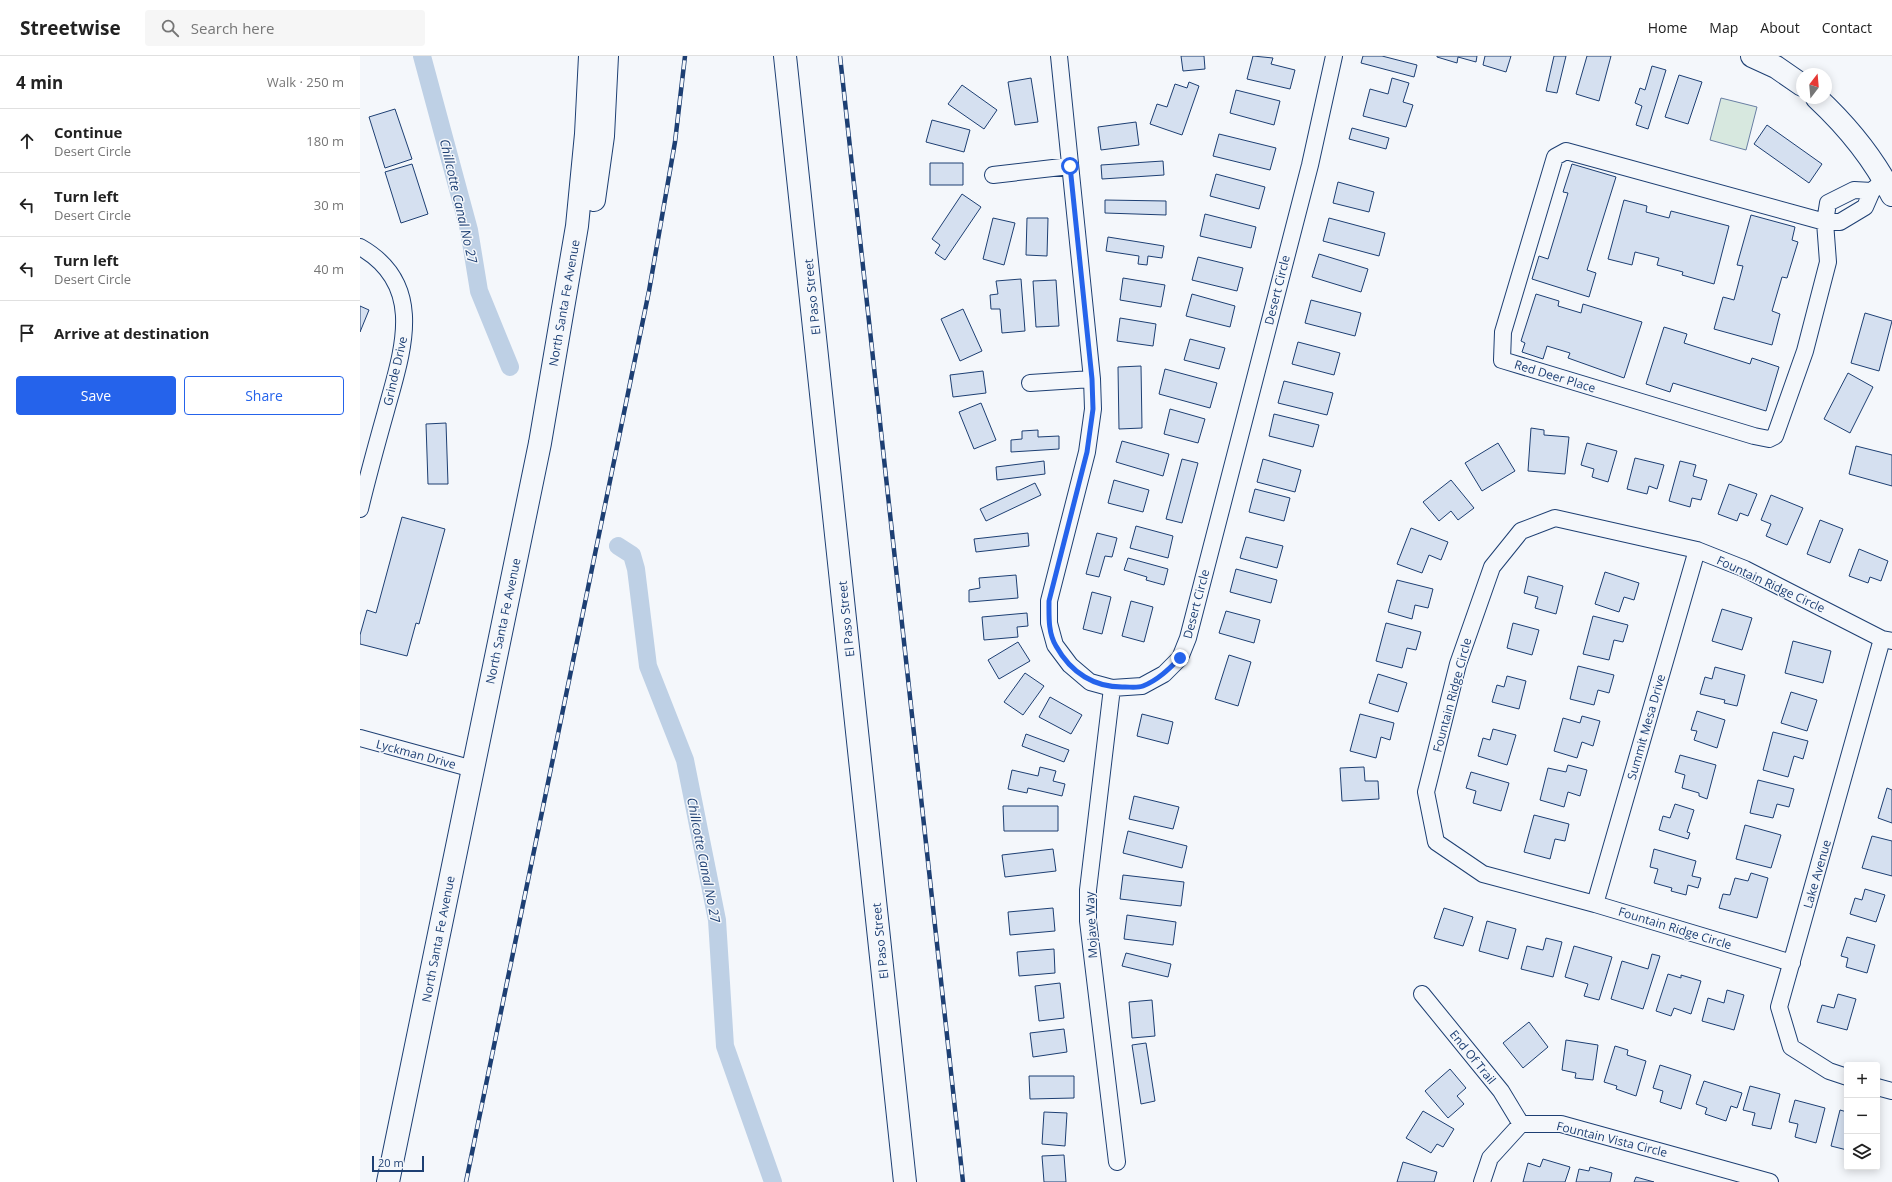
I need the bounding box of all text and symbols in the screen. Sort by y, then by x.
search box [145,10,425,46]
text: Streetwise [20,15,121,41]
icon: search [159,17,181,39]
text: Search here [191,18,274,38]
text: Home [1648,18,1687,37]
text: Map [1709,18,1738,37]
text: About [1760,18,1800,37]
text: Contact [1822,18,1872,37]
north arrow [1796,68,1832,104]
text: 4 min [16,71,63,94]
text: Walk · 250 m [267,73,344,91]
text: Continue [54,122,122,142]
icon: ahead [16,130,38,152]
text: 180 m [306,132,344,150]
water label: Chillcotte Canal No 27 [436,137,482,266]
text: Desert Circle [54,142,131,160]
route start [1061,157,1079,175]
text: Turn left [54,186,119,206]
icon: left [16,194,38,216]
text: 30 m [314,196,344,214]
text: Desert Circle [54,206,131,224]
street label: North Santa Fe Avenue [544,238,584,368]
text: Turn left [54,250,119,270]
street label: Desert Circle [1260,253,1294,327]
icon: left [16,258,38,280]
street label: El Paso Street [800,258,824,336]
text: 40 m [314,260,344,278]
text: Desert Circle [54,270,131,288]
icon: arrive [16,322,38,344]
text: Arrive at destination [54,323,209,343]
street label: Grinde Drive [379,334,411,407]
street label: Red Deer Place [1512,356,1598,397]
button: Save [16,376,176,415]
button: Share [184,376,344,415]
street label: Fountain Ridge Circle [1714,551,1828,617]
street label: North Santa Fe Avenue [481,556,525,686]
street label: Desert Circle [1179,567,1213,641]
street label: El Paso Street [834,580,858,658]
street label: Fountain Ridge Circle [1429,636,1476,754]
route end [1171,649,1189,667]
street label: Summit Mesa Drive [1623,672,1669,782]
street label: Lyckman Drive [374,735,458,773]
water label: Chillcotte Canal No 27 [683,796,725,925]
street label: Lake Avenue [1799,837,1835,910]
street label: North Santa Fe Avenue [417,874,459,1004]
street label: Mojave Way [1081,890,1101,959]
street label: El Paso Street [868,902,892,980]
street label: Fountain Ridge Circle [1616,903,1734,953]
street label: End Of Trail [1446,1026,1500,1088]
map controls [1844,1062,1880,1170]
button: + [1844,1062,1880,1098]
button: − [1844,1098,1880,1134]
street label: Fountain Vista Circle [1555,1117,1669,1161]
button: layers [1844,1134,1880,1170]
scale bar [372,1154,424,1173]
text: 20 m [378,1155,404,1170]

